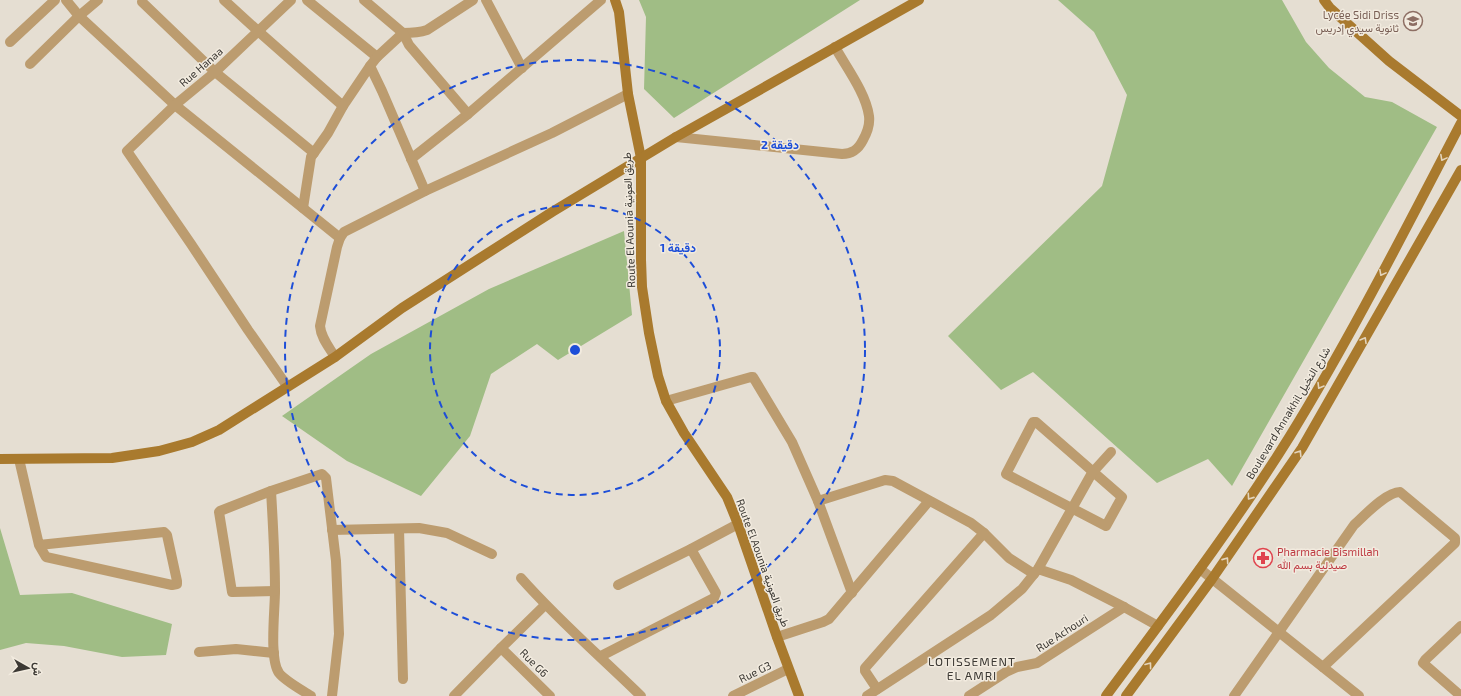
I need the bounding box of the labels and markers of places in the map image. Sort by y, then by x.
place label: Lycée Sidi Driss ثانوية سيدي إدريس [1316,8,1399,38]
school or university icon: Lycée Sidi Driss ثانوية سيدي إدريس [1402,10,1424,32]
centre of rings [568,343,582,357]
place label: Pharmacie Bismillah صيدلية بسم الله [1277,545,1379,573]
pharmacy icon: Pharmacie Bismillah صيدلية بسم الله [1252,547,1274,569]

